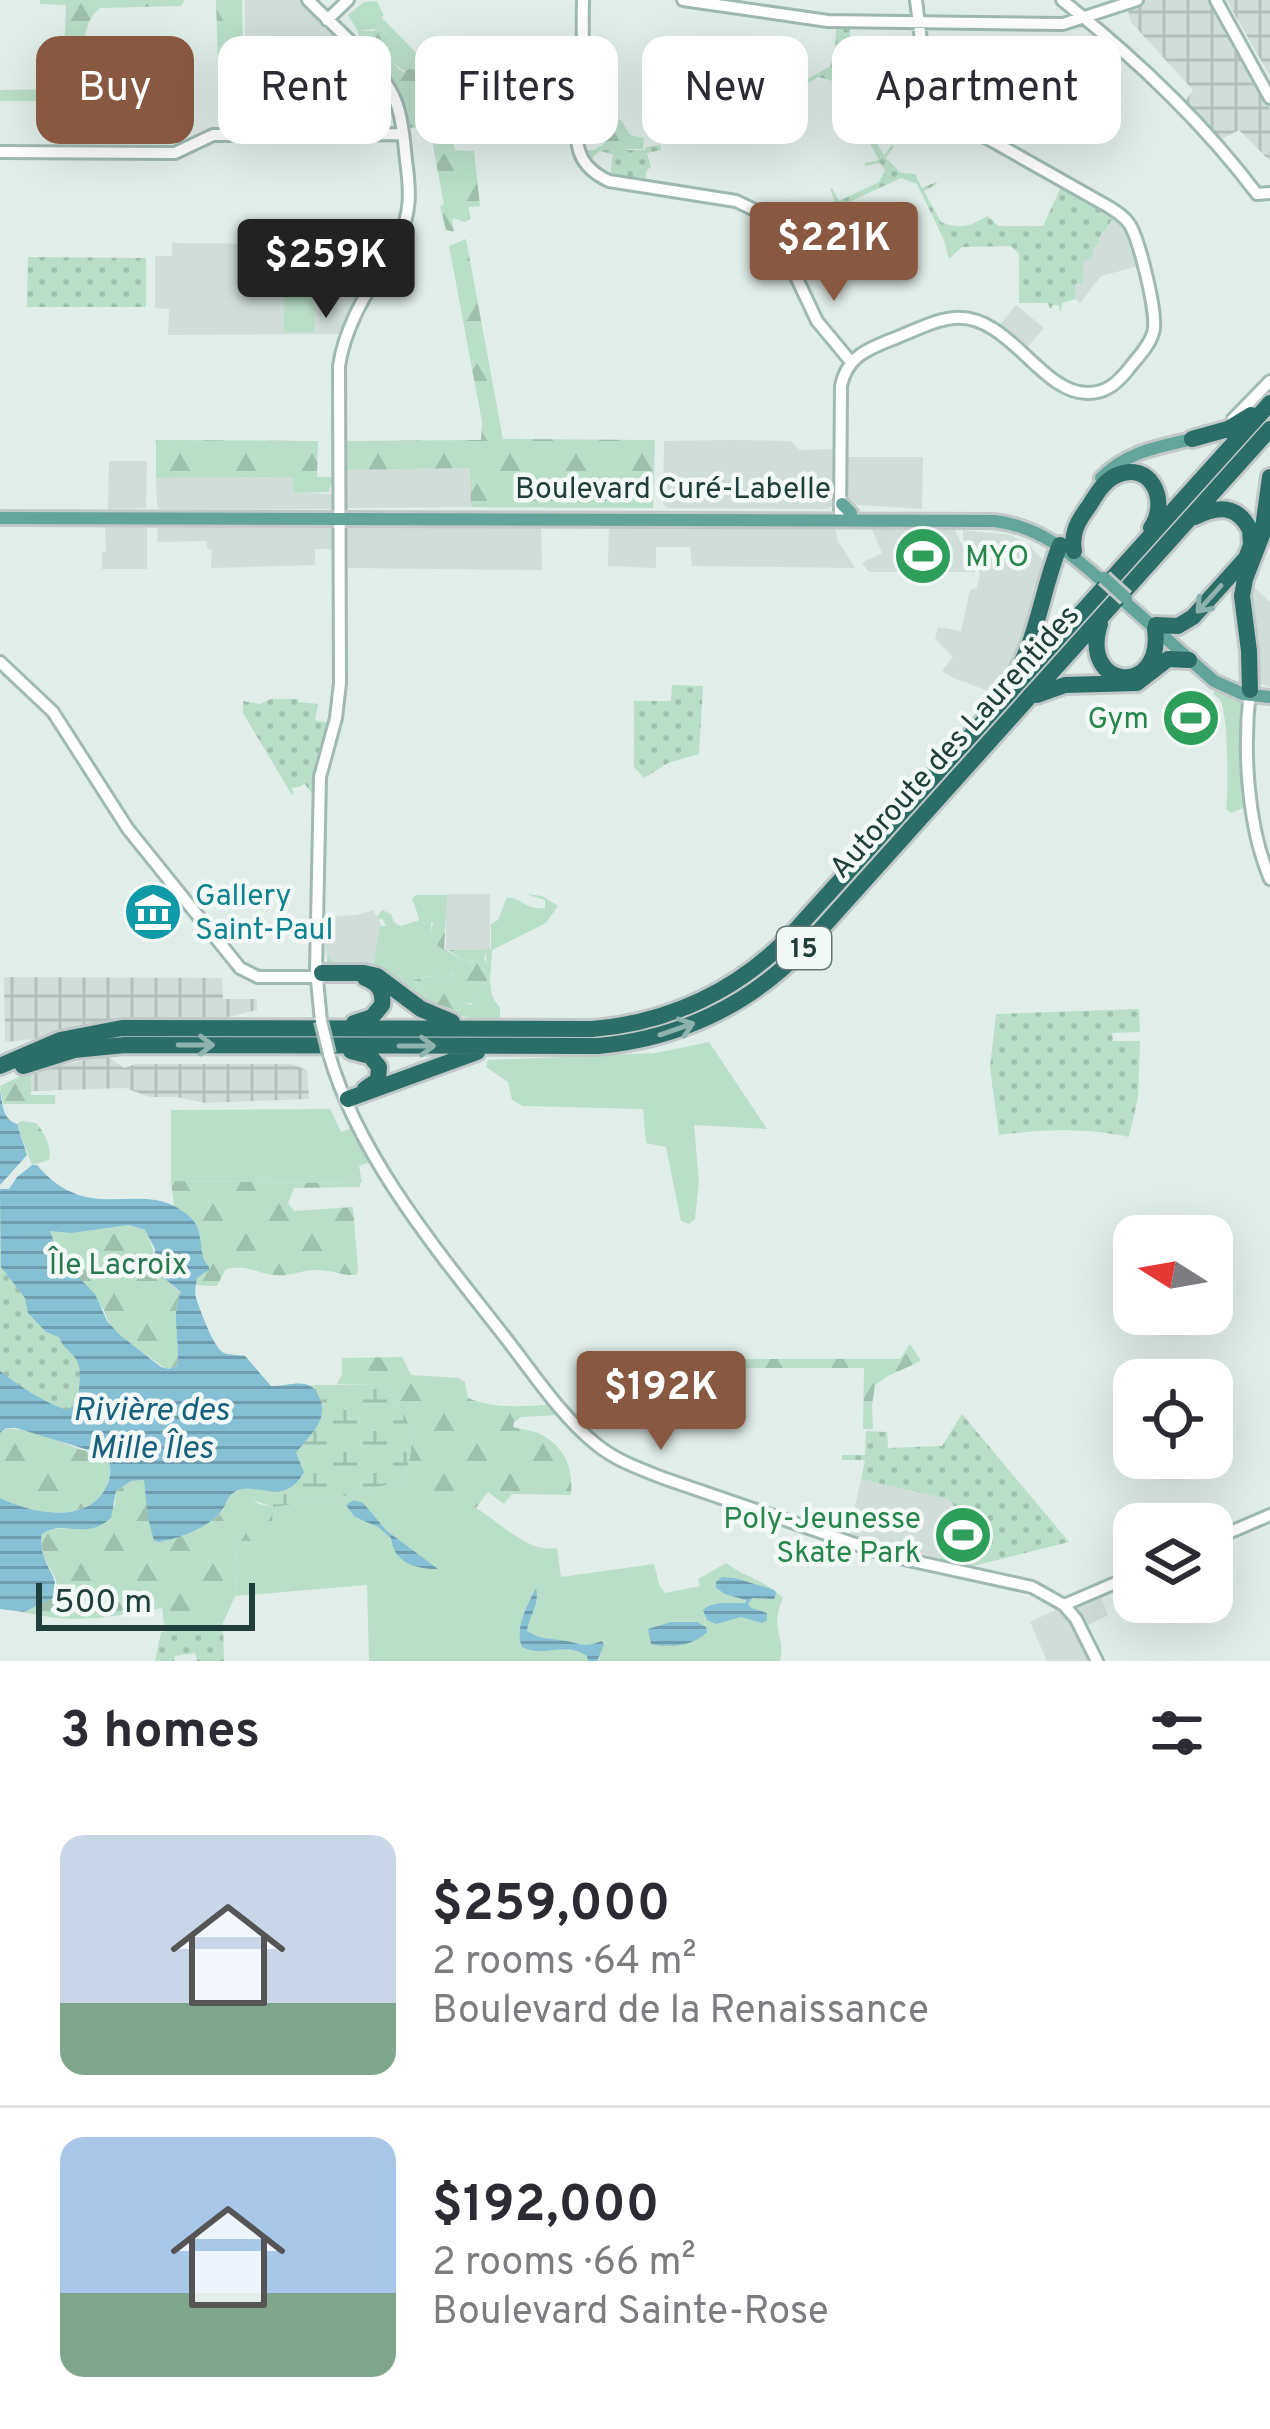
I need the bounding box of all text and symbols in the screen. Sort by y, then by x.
chip: Buy [36,36,194,144]
chip: Rent [218,36,391,144]
chip: Filters [415,36,618,144]
chip: New [642,36,808,144]
chip: Apartment [832,36,1121,144]
pin: $221K [750,202,918,304]
text: $221K [777,216,891,265]
pin: $259K [242,219,410,321]
text: $259K [265,233,387,282]
street label: Boulevard Curé-Labelle [515,472,831,509]
sports icon: MYO [892,525,954,587]
place label: MYO [965,540,1029,577]
one-way arrow [1196,584,1223,614]
street label: Autoroute des Laurentides [823,598,1089,887]
sports icon: Gym [1160,687,1222,749]
place label: Gym [1087,702,1149,739]
place label: Gallery Saint-Paul [195,879,333,950]
museum icon: Gallery Saint-Paul [122,881,184,943]
road number: 15 [777,927,831,969]
one-way arrow [658,1017,696,1039]
one-way arrow [176,1034,215,1056]
one-way arrow [397,1035,436,1057]
north arrow [1113,1215,1233,1335]
map controls [1113,1215,1233,1623]
park label: Île Lacroix [47,1246,187,1285]
pin: $192K [577,1351,745,1453]
button: locate [1113,1359,1233,1479]
text: $192K [604,1365,718,1414]
water label: Rivière des Mille Îles [73,1391,230,1471]
place label: Poly-Jeunesse Skate Park [723,1502,921,1573]
button: layers [1113,1503,1233,1623]
sports icon: Poly-Jeunesse Skate Park [932,1504,994,1566]
scale bar [36,1577,255,1630]
text: 500 m [54,1583,152,1625]
icon: filters [1144,1700,1210,1766]
text: 3 homes [60,1701,260,1766]
text: $259,000 [432,1874,670,1939]
icon: home [156,1883,300,2027]
text: 2 rooms · 64 m² [432,1939,697,1988]
text: Boulevard de la Renaissance [432,1988,929,2037]
text: $192,000 [432,2175,659,2240]
icon: home [156,2185,300,2329]
text: 2 rooms · 66 m² [432,2240,696,2289]
text: Boulevard Sainte-Rose [432,2289,829,2338]

